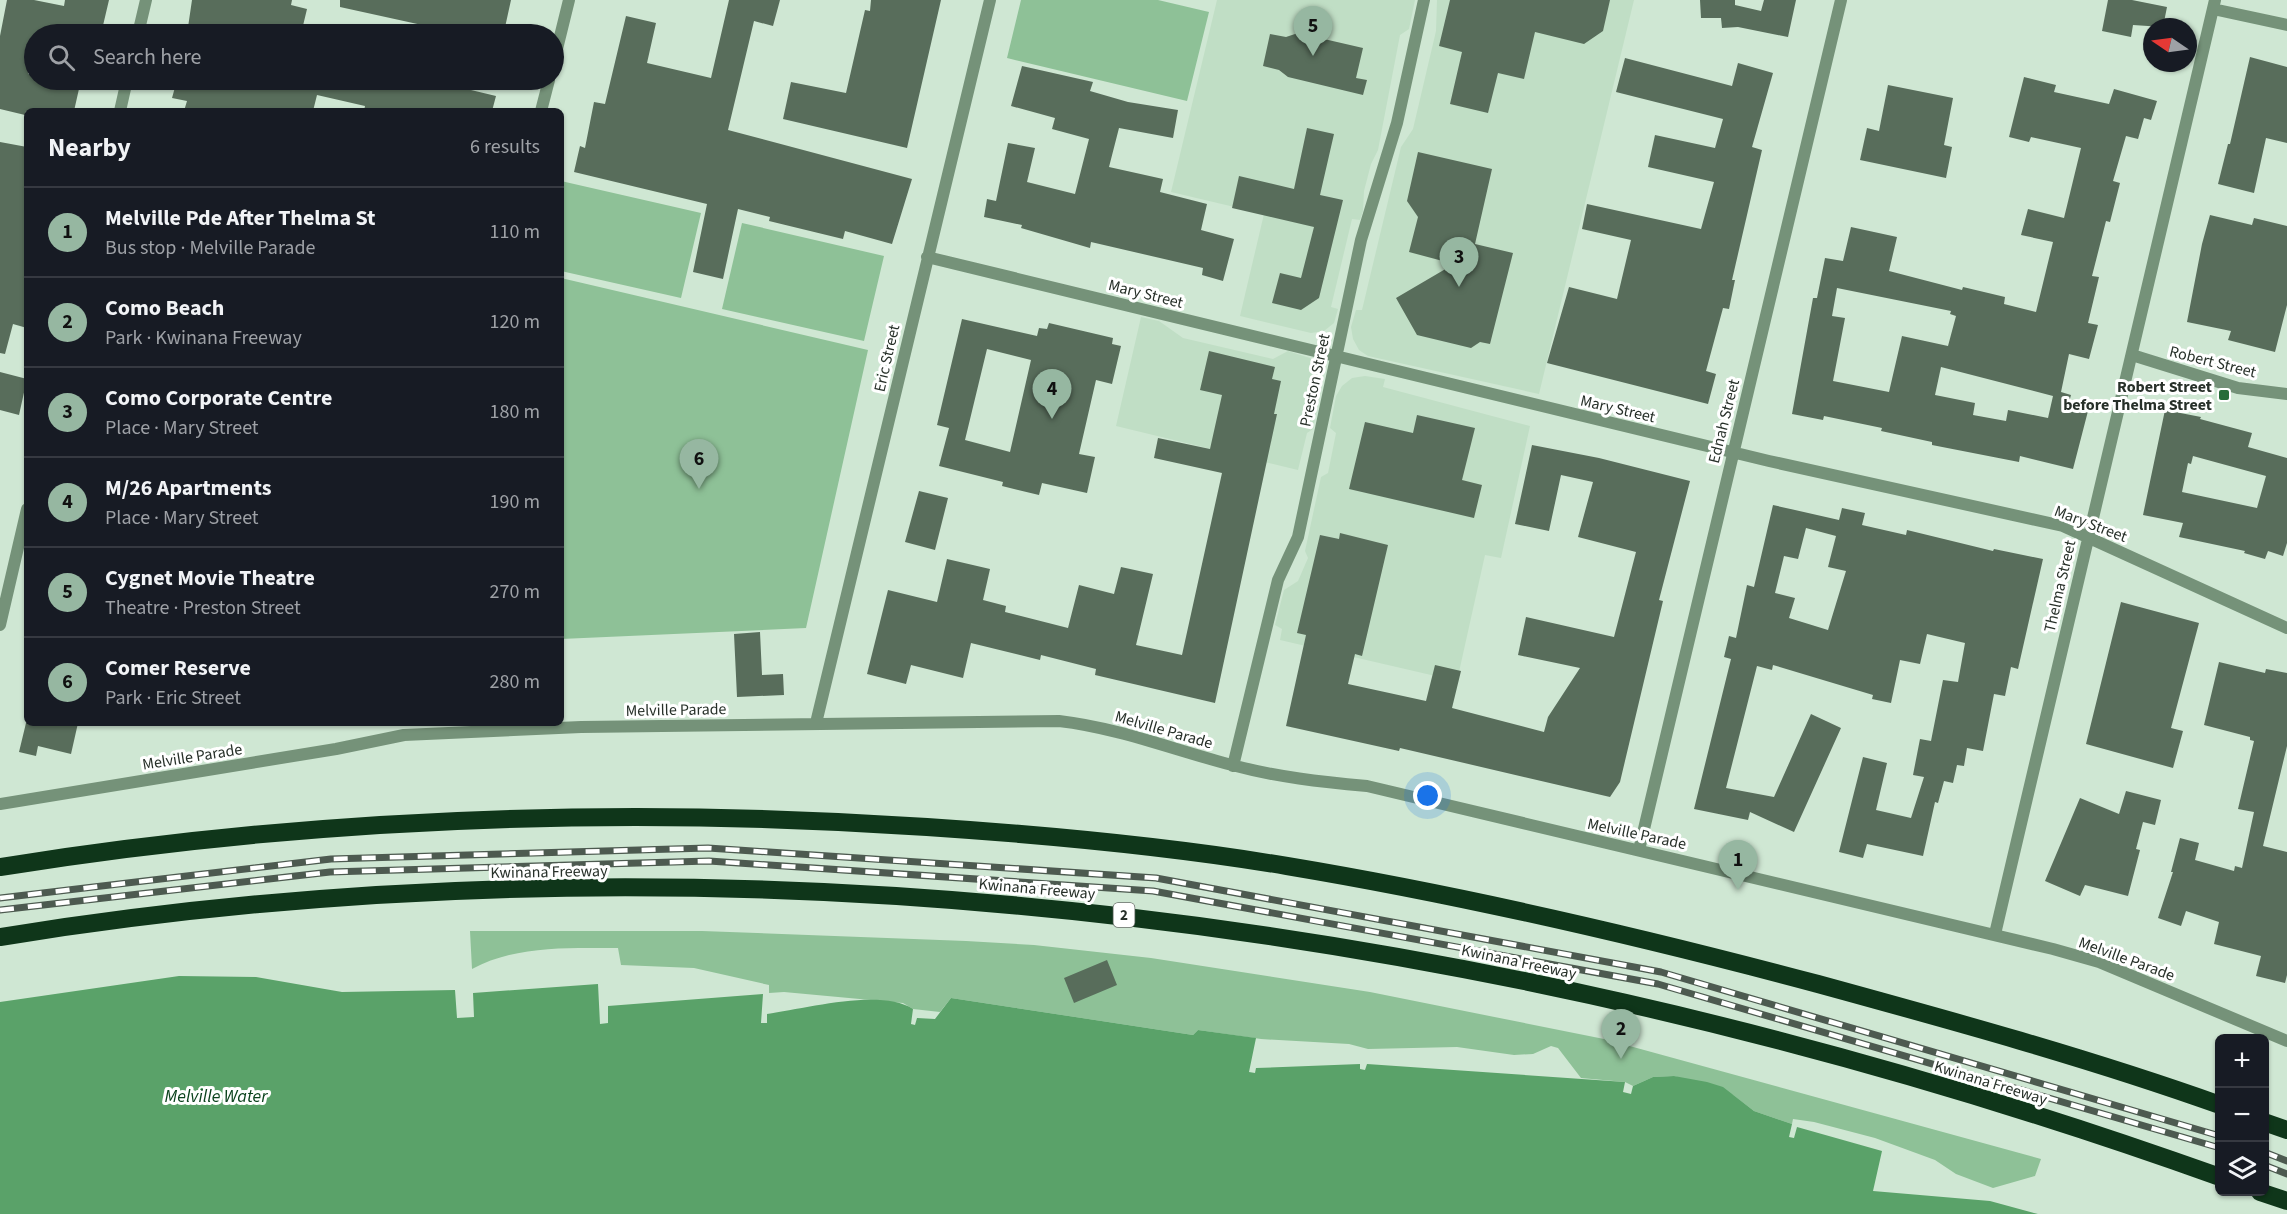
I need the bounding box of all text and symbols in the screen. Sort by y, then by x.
pin: 5 [1294,7,1332,56]
north arrow [2143,18,2197,72]
search box [24,24,564,90]
icon: search [45,41,78,74]
text: Search here [93,41,201,73]
text: Nearby [48,129,131,166]
text: 6 results [470,133,540,161]
text: Melville Pde After Thelma St [105,202,376,234]
text: 1 [62,218,73,246]
text: 110 m [490,218,540,246]
text: Bus stop · Melville Parade [105,234,315,262]
pin: 3 [1440,238,1478,287]
street label: Mary Street [1106,274,1186,314]
text: Como Beach [105,292,224,324]
text: 2 [62,308,73,336]
text: 120 m [490,308,540,336]
street label: Eric Street [869,322,906,394]
text: Park · Kwinana Freeway [105,324,302,352]
street label: Preston Street [1294,331,1336,429]
street label: Robert Street [2167,341,2259,384]
pin: 4 [1032,370,1072,419]
street label: Ednah Street [1703,376,1745,466]
place label: Robert Street before Thelma Street [2063,376,2212,416]
text: Como Corporate Centre [105,382,332,414]
marker: Robert Street before Thelma Street [2217,388,2231,402]
street label: Mary Street [1578,390,1658,428]
text: 3 [62,398,73,426]
text: 180 m [490,398,540,426]
text: Place · Mary Street [105,414,259,442]
pin: 6 [680,440,718,489]
text: M/26 Apartments [105,472,271,504]
text: 4 [62,488,73,516]
text: 190 m [490,488,540,516]
street label: Mary Street [2051,500,2131,548]
text: Place · Mary Street [105,504,259,532]
street label: Thelma Street [2039,537,2081,634]
text: Cygnet Movie Theatre [105,562,315,594]
text: 5 [62,578,73,606]
text: 270 m [490,578,540,606]
text: Theatre · Preston Street [105,594,301,622]
text: Comer Reserve [105,652,251,684]
text: 6 [62,668,73,696]
text: 280 m [490,668,540,696]
text: Park · Eric Street [105,684,241,712]
street label: Melville Parade [625,698,727,722]
street label: Melville Parade [1112,705,1215,754]
street label: Melville Parade [141,738,244,776]
your location [1413,781,1442,810]
street label: Melville Parade [1585,813,1688,855]
pin: 1 [1718,840,1758,890]
street label: Kwinana Freeway [490,860,608,884]
street label: Kwinana Freeway [978,873,1097,905]
road number: 2 [1114,903,1134,927]
street label: Melville Parade [2076,931,2178,987]
street label: Kwinana Freeway [1459,939,1579,985]
pin: 2 [1602,1010,1640,1059]
map controls [2215,1034,2269,1196]
button: + [2215,1034,2269,1088]
street label: Kwinana Freeway [1932,1055,2050,1111]
water label: Melville Water [165,1084,268,1109]
button: − [2215,1088,2269,1142]
button: layers [2215,1142,2269,1196]

